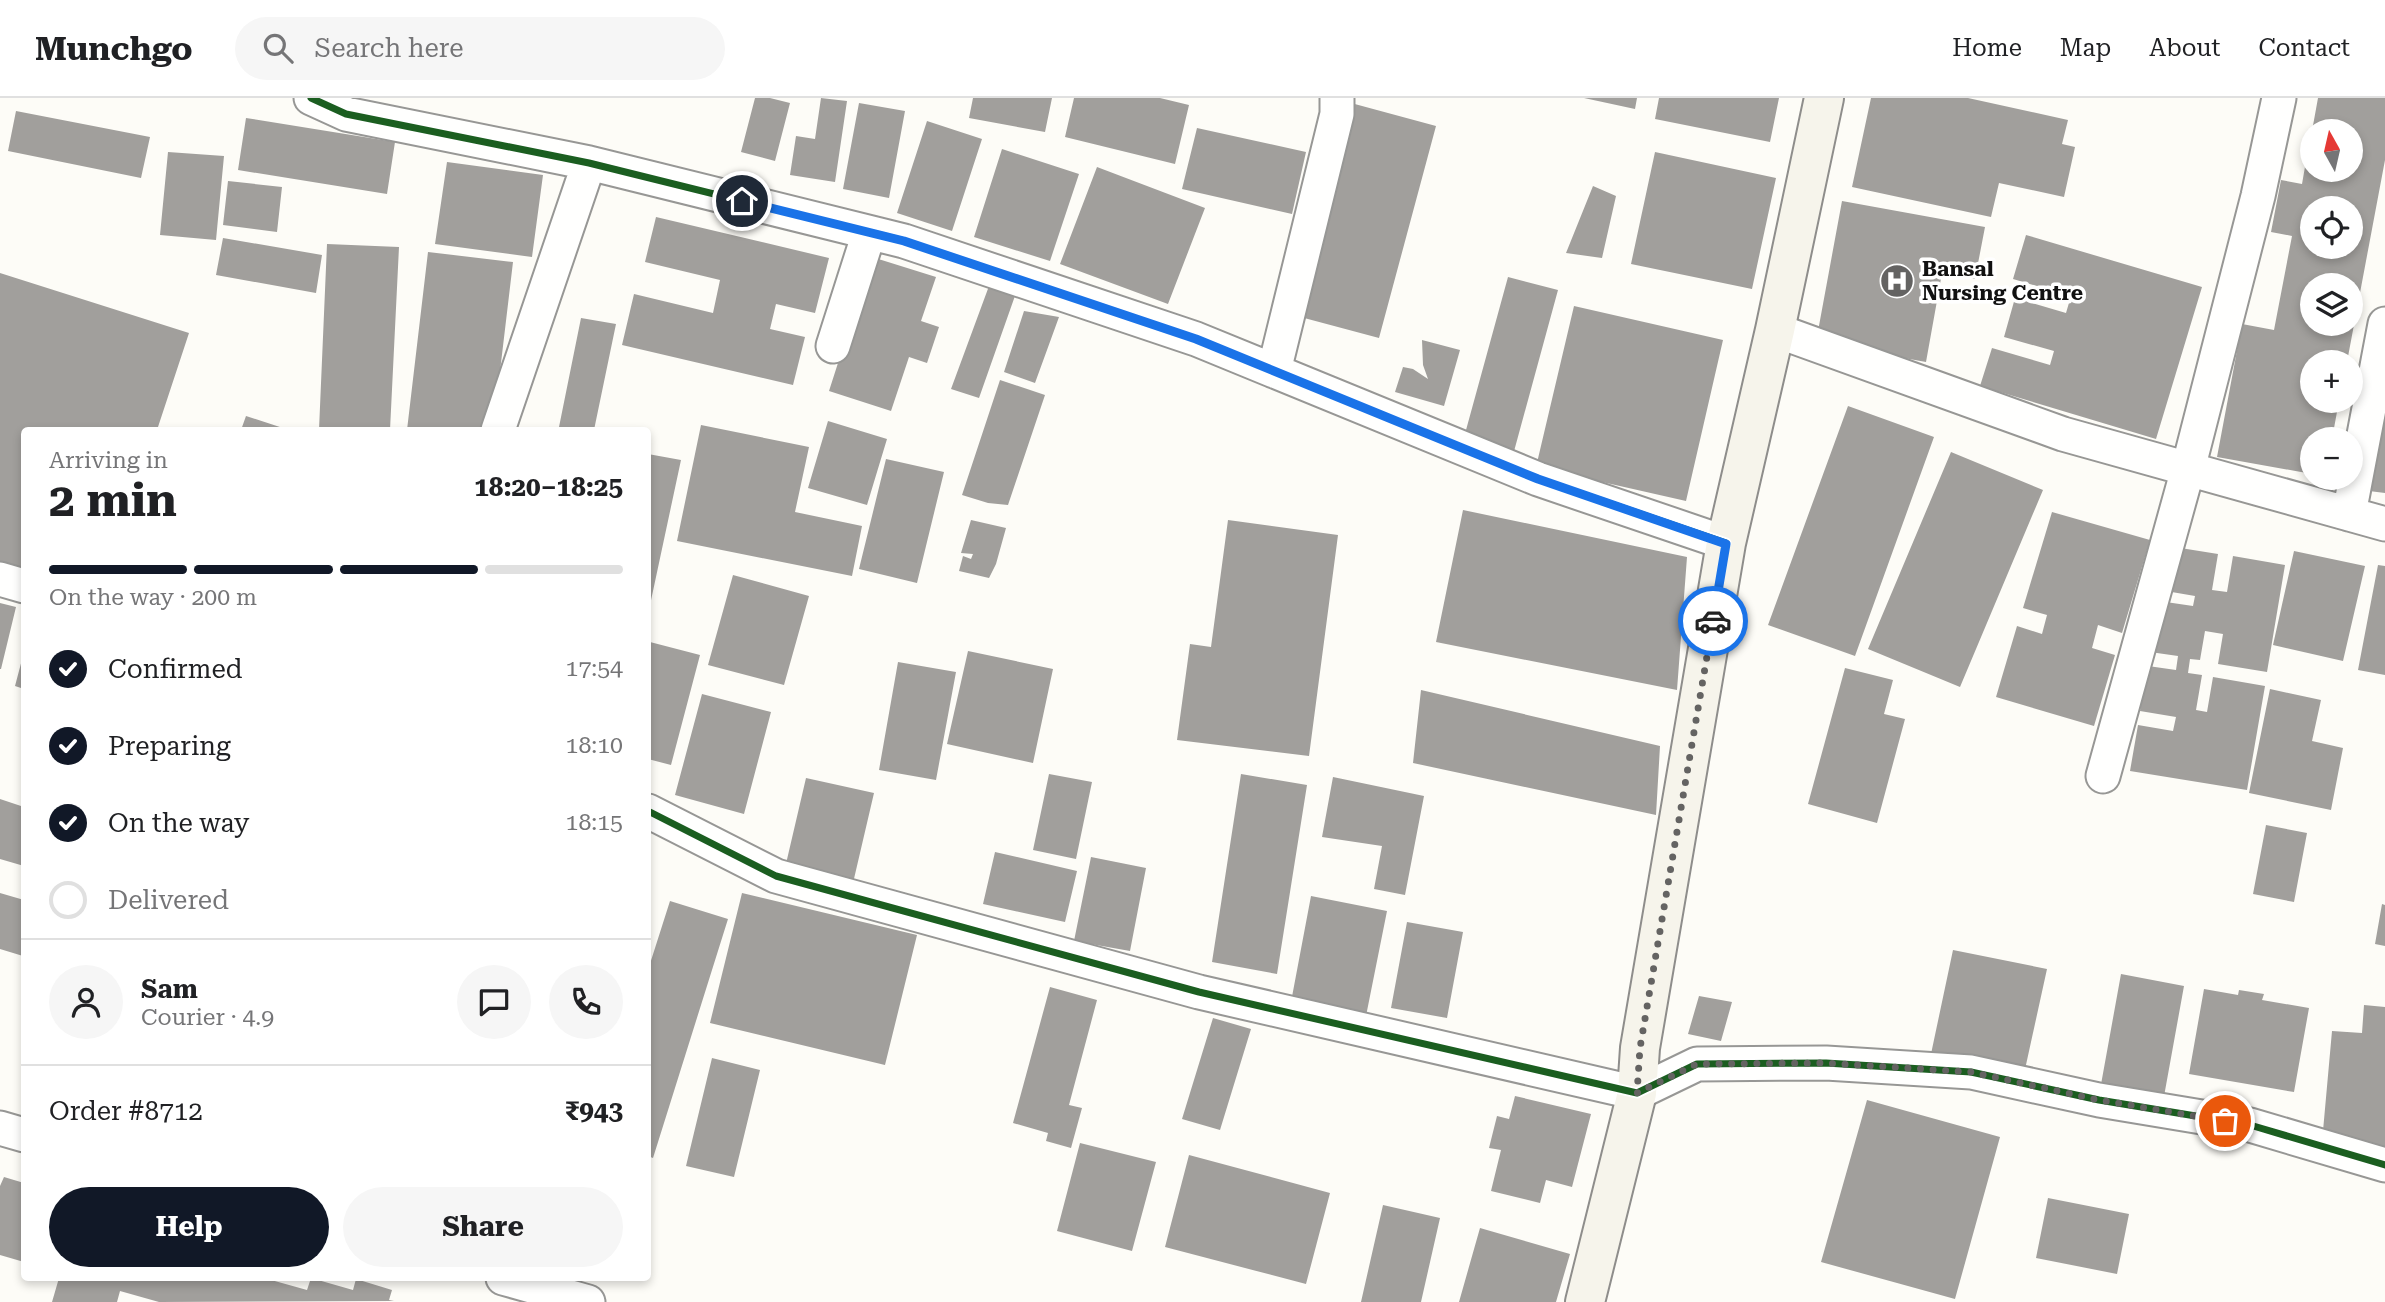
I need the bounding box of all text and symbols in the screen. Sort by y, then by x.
search box [235,17,725,80]
text: Munchgo [35,29,193,68]
icon: search [259,29,297,67]
text: Search here [315,33,464,63]
text: Home [1952,34,2022,62]
text: Map [2060,34,2111,62]
text: About [2149,34,2220,62]
text: Contact [2258,34,2350,62]
north arrow [2300,119,2362,182]
map controls [2300,119,2363,490]
pin [712,171,772,231]
icon: home [723,182,761,220]
button: locate [2300,196,2363,259]
place label: Bansal Nursing Centre [1922,257,2083,305]
hospital icon: Bansal Nursing Centre [1878,262,1916,300]
button: layers [2300,273,2363,336]
button: + [2300,350,2363,413]
button: − [2300,427,2363,490]
text: Arriving in [49,447,168,474]
text: 18:20–18:25 [474,472,623,502]
text: 2 min [49,473,177,527]
text: On the way · 200 m [49,584,257,611]
courier [1678,586,1748,656]
icon: car [1694,602,1732,640]
icon: check [49,650,87,688]
text: Confirmed [108,654,243,684]
text: 17:54 [566,655,623,682]
icon: check [49,727,87,765]
text: Preparing [108,731,231,761]
text: 18:10 [566,732,623,759]
icon: check [49,804,87,842]
text: On the way [108,808,249,838]
text: 18:15 [566,809,623,836]
text: Delivered [108,885,229,915]
button: person [49,965,123,1039]
button: chat [457,965,531,1039]
button: phone [549,965,623,1039]
text: Sam [141,974,198,1004]
text: Courier · 4.9 [141,1004,274,1031]
pin [2195,1091,2255,1151]
text: Order #8712 [49,1096,203,1126]
text: ₹943 [565,1096,623,1126]
icon: bag [2206,1102,2244,1140]
button: Help [49,1187,329,1267]
button: Share [343,1187,623,1267]

